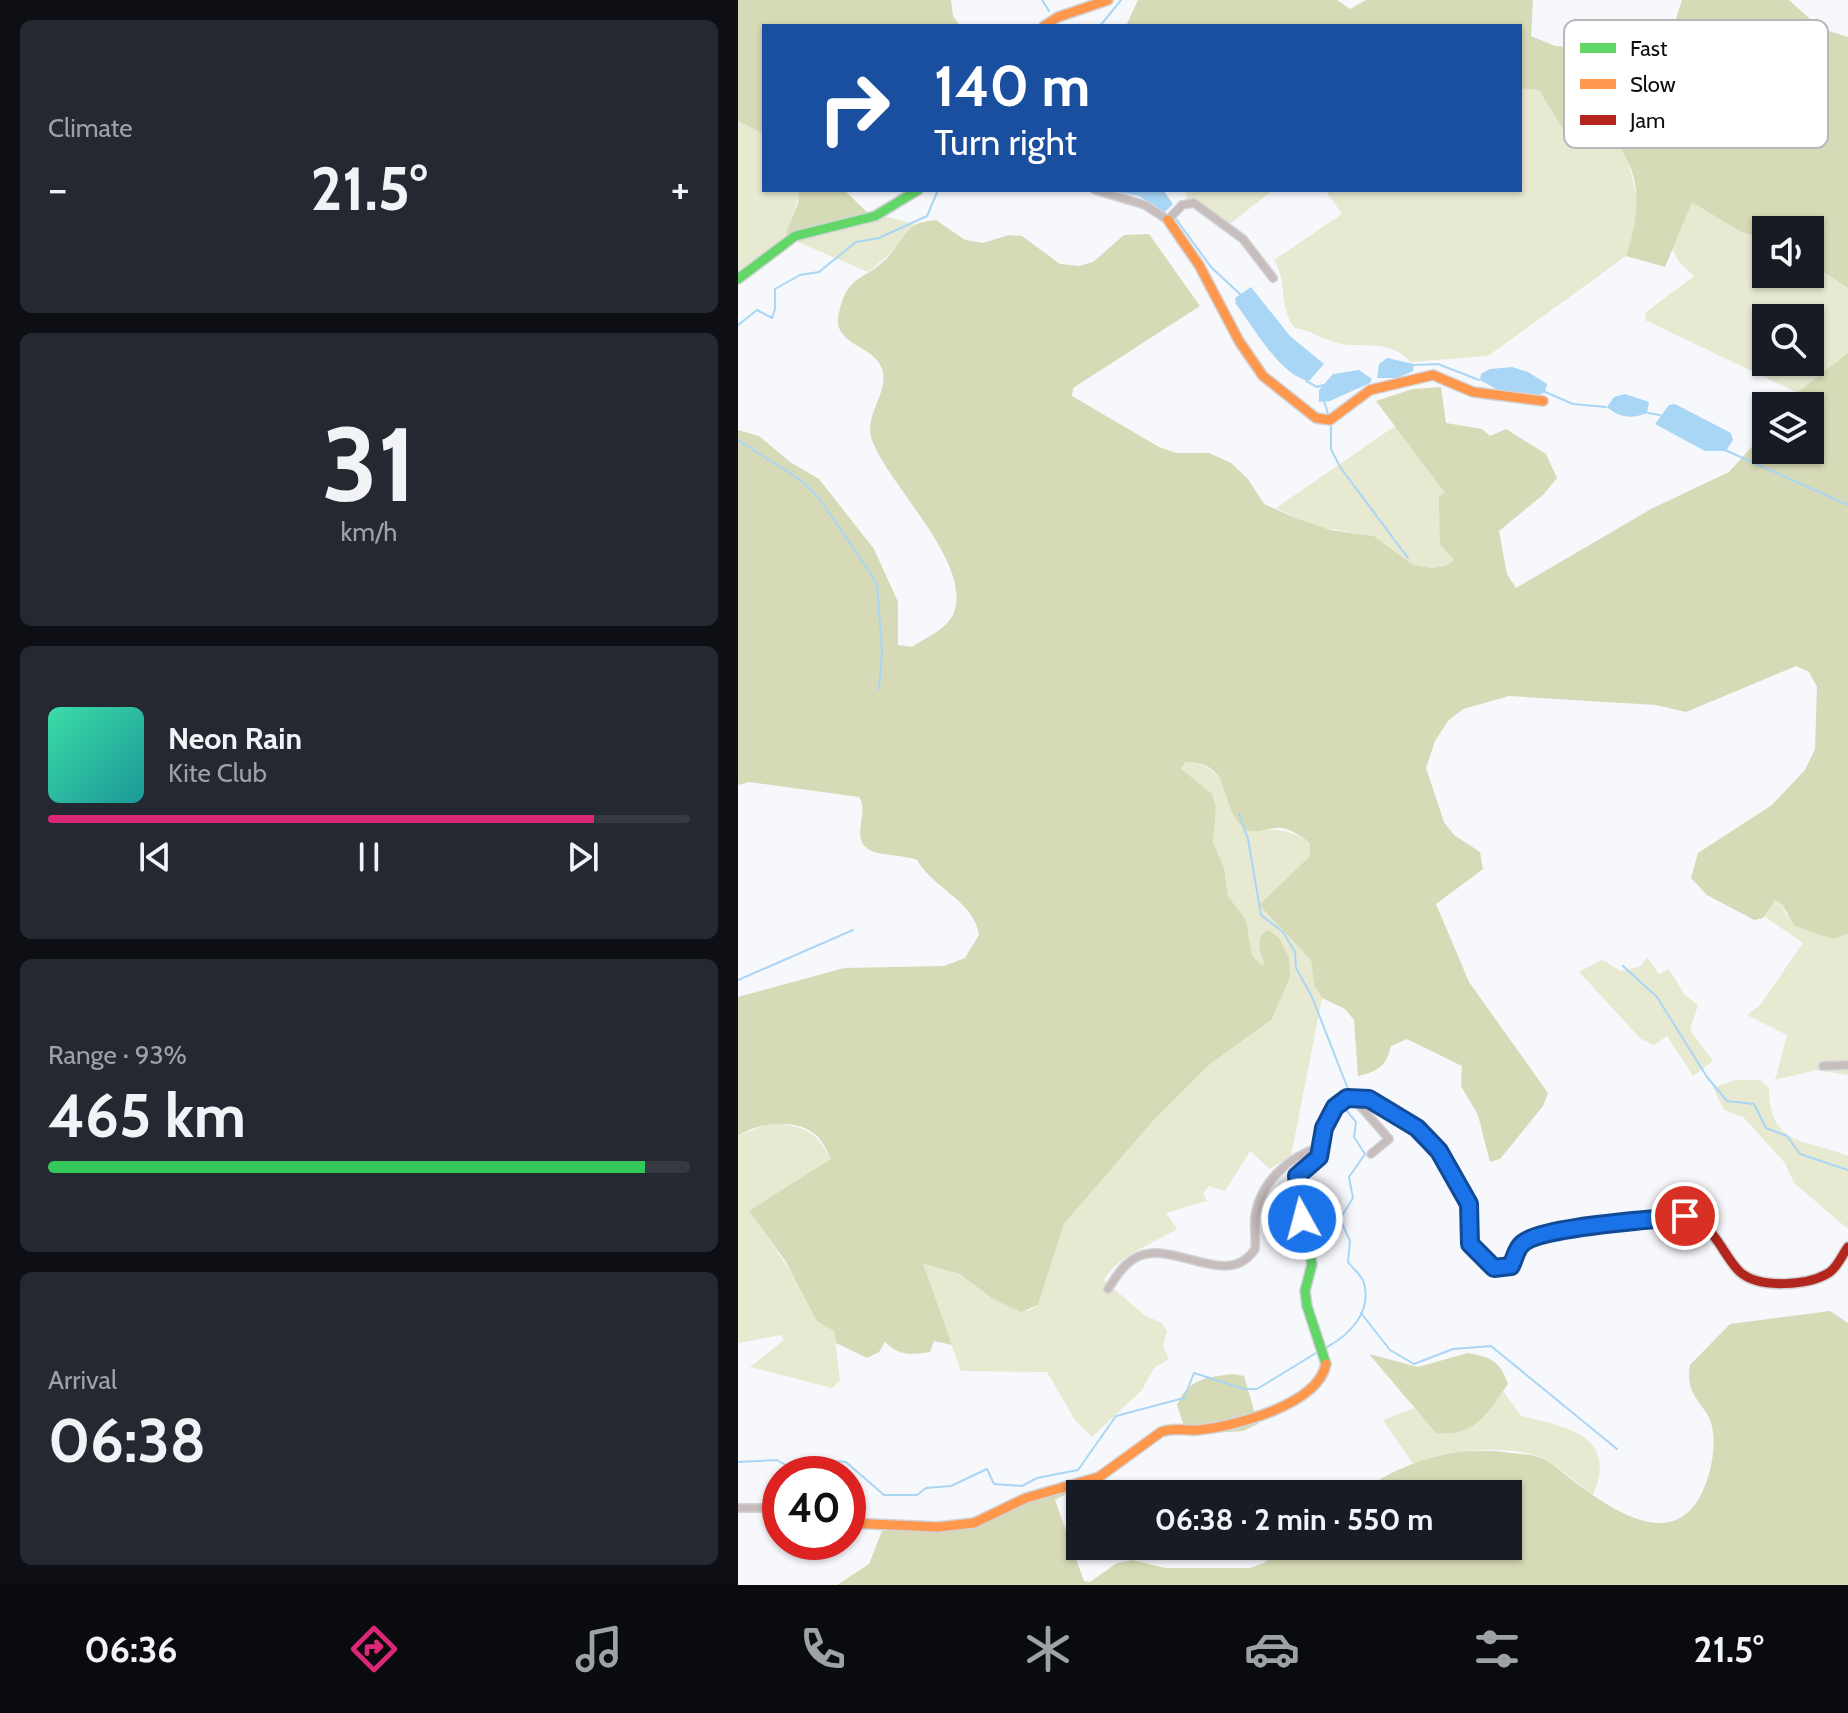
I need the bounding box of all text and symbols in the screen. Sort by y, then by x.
legend [1564,20,1828,148]
text: Fast [1630,35,1668,62]
text: 140 m [934,52,1090,120]
icon: right [802,56,906,160]
text: Slow [1630,71,1676,98]
text: Jam [1629,107,1665,134]
text: Climate [48,112,133,144]
text: Turn right [934,120,1077,164]
text: 21.5° [311,152,427,225]
text: − [48,162,67,215]
text: + [671,162,690,215]
map controls [1752,216,1824,464]
button: sound [1752,216,1824,288]
button: search [1752,304,1824,376]
button: layers [1752,392,1824,464]
text: 31 [322,401,416,527]
text: km/h [341,516,397,548]
text: Neon Rain [168,720,302,757]
text: Kite Club [168,757,267,789]
icon: previous [133,835,177,879]
icon: pause [347,835,391,879]
icon: next [561,835,605,879]
text: Range · 93% [48,1039,187,1071]
text: 465 km [48,1079,246,1152]
position arrow [1260,1177,1344,1261]
pin [1651,1182,1719,1250]
icon: arrive [1663,1194,1707,1238]
text: Arrival [48,1364,117,1396]
text: 06:38 [48,1404,206,1477]
speed limit sign: 40 [762,1456,866,1560]
text: 06:38 · 2 min · 550 m [1155,1501,1433,1538]
icon: directions [346,1621,402,1677]
icon: music [571,1621,627,1677]
icon: phone [795,1621,851,1677]
icon: climate [1020,1621,1076,1677]
icon: car [1244,1621,1300,1677]
icon: filters [1469,1621,1525,1677]
text: 06:36 [84,1627,178,1671]
text: 21.5° [1694,1627,1764,1671]

